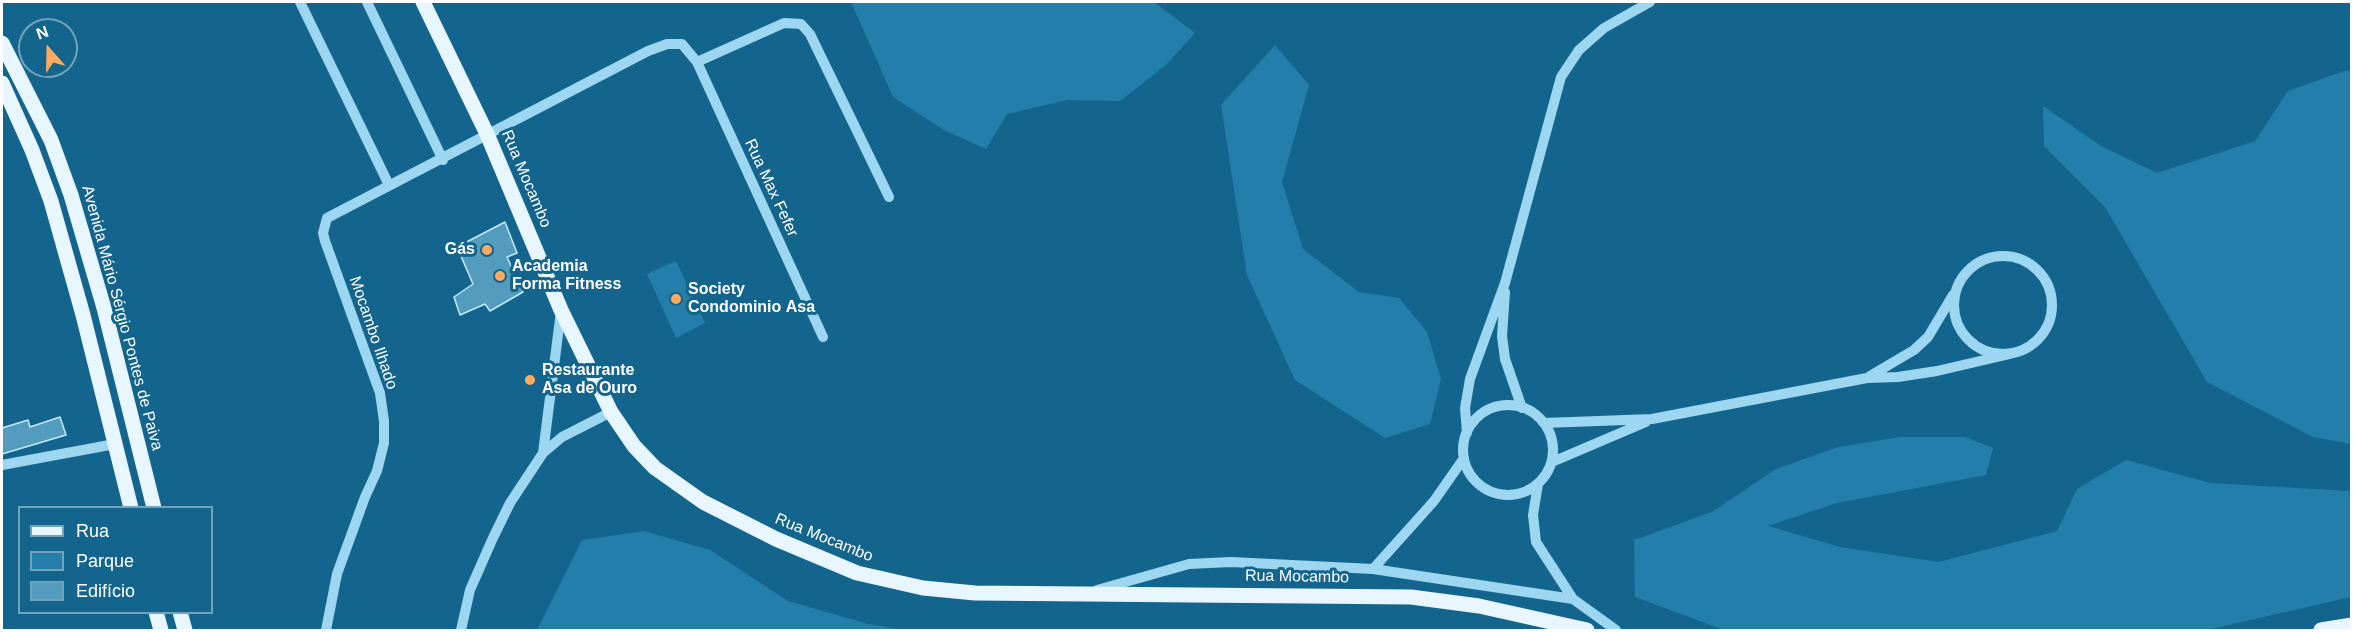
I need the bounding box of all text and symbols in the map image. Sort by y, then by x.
north arrow [18,18,78,78]
text: N [34,23,51,42]
street label: Rua Mocambo [497,127,555,231]
street label: Rua Max Fefer [740,136,802,240]
street label: Avenida Mário Sérgio Pontes de Paiva [77,183,167,453]
place label: Gás [445,240,475,260]
marker: Gás [480,243,494,257]
place label: Academia Forma Fitness [512,257,621,295]
marker: Academia Forma Fitness [493,269,507,283]
street label: Mocambo Ilhado [345,274,401,392]
place label: Society Condominio Asa [688,280,815,318]
marker: Society Condominio Asa [669,292,683,306]
place label: Restaurante Asa de Ouro [542,361,637,399]
marker: Restaurante Asa de Ouro [523,373,537,387]
legend [18,506,213,614]
street label: Rua Mocambo [772,510,876,566]
text: Rua [76,521,109,541]
text: Parque [76,551,134,571]
street label: Rua Mocambo [1245,566,1349,588]
text: Edifício [76,581,135,601]

